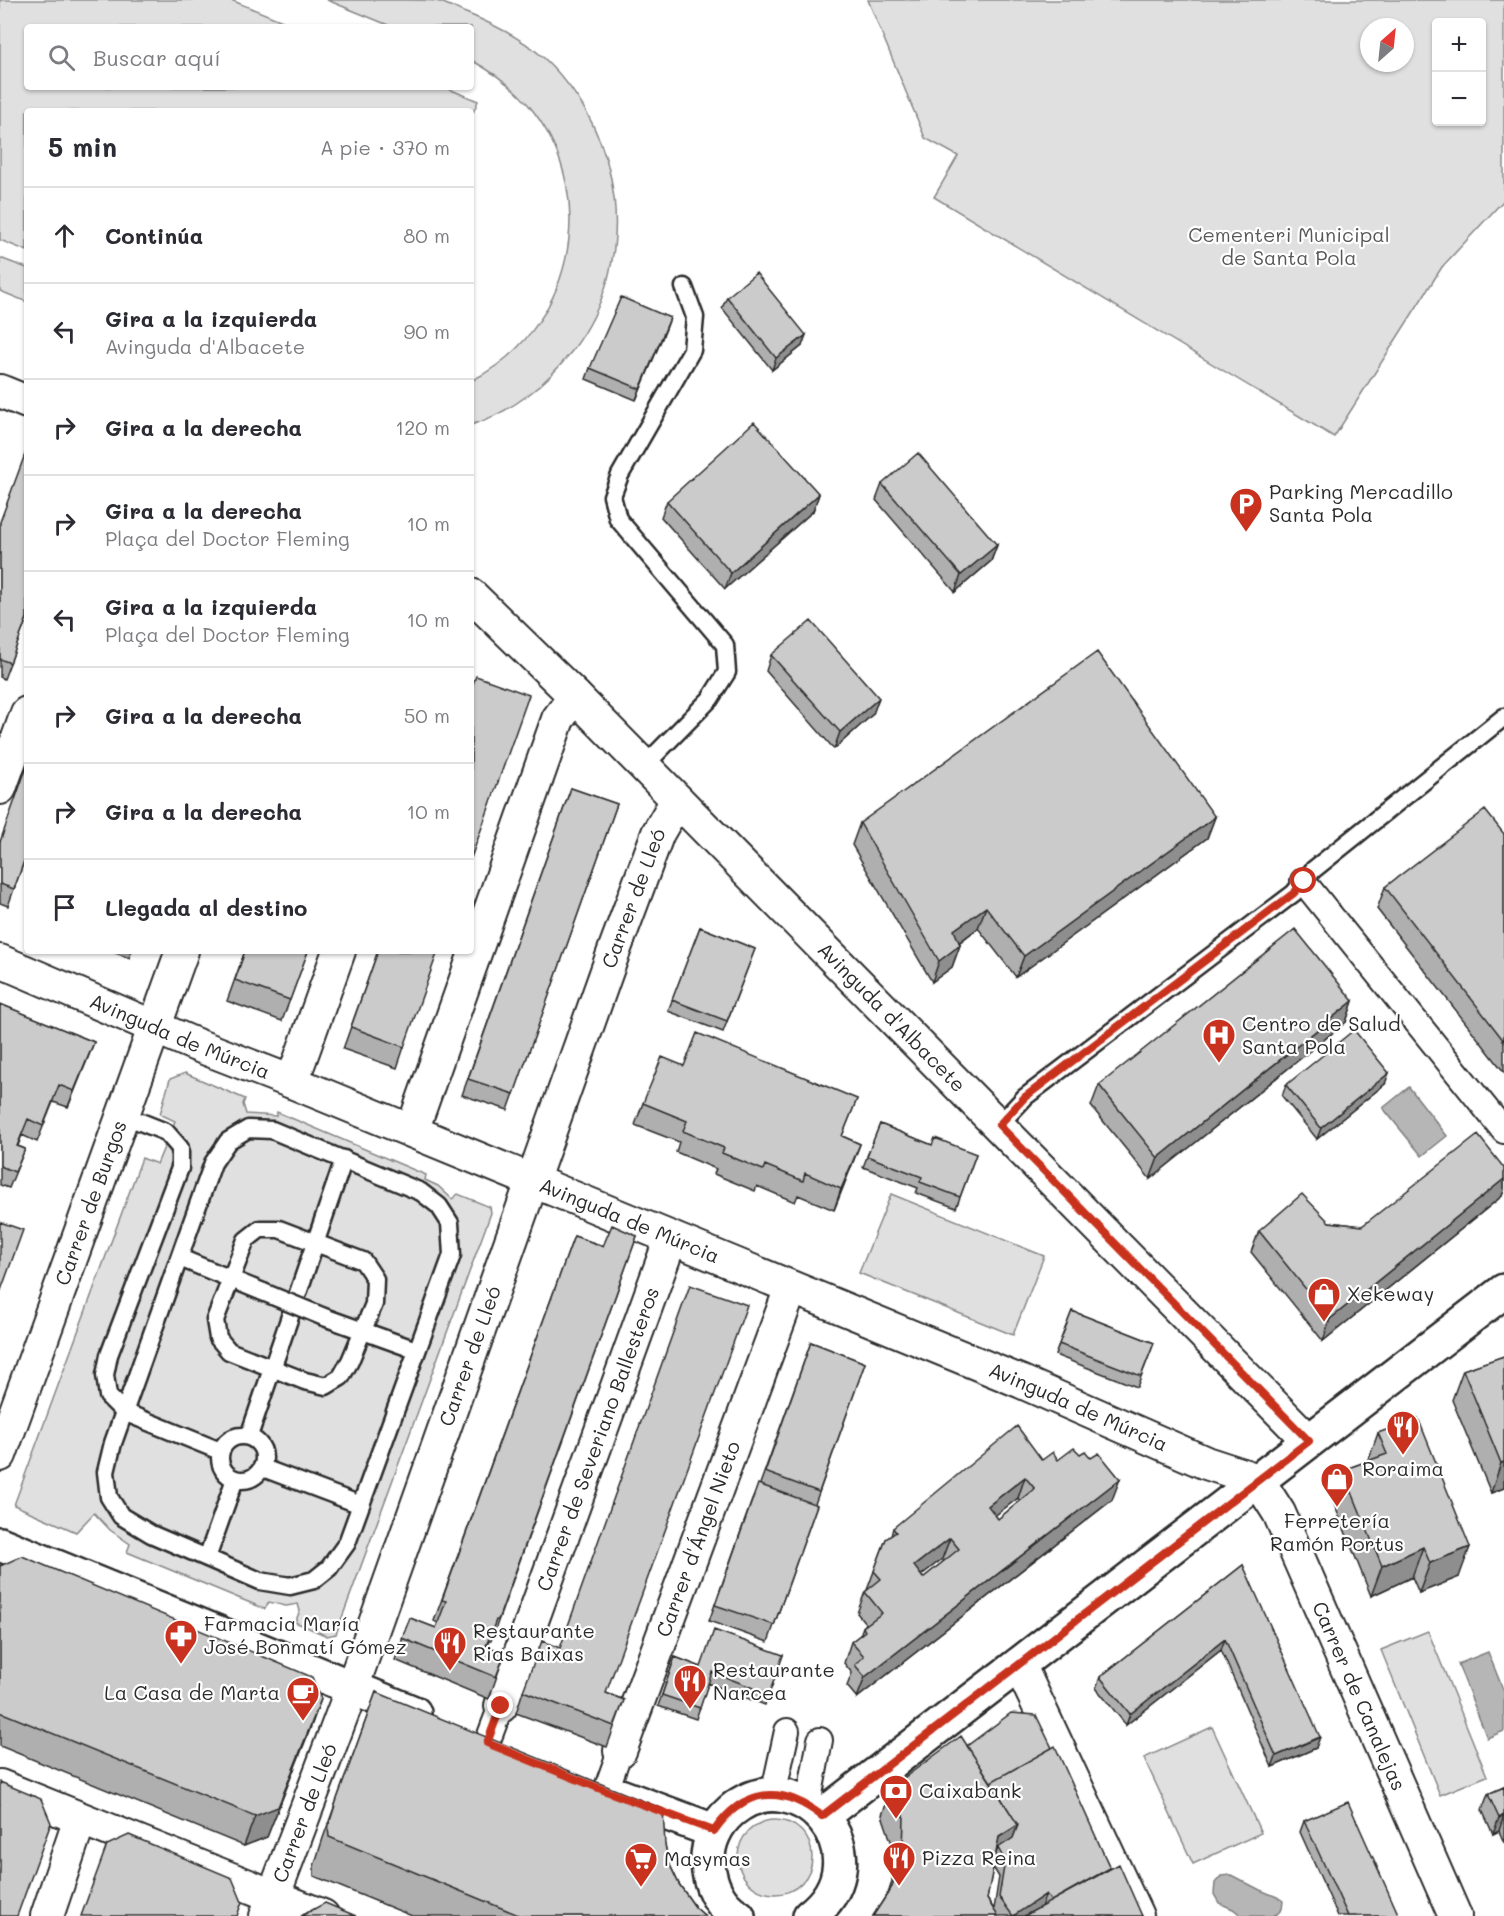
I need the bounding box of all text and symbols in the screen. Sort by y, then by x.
north arrow [1360,18,1414,72]
map controls [1432,18,1486,126]
button: + [1432,18,1486,72]
search box [24,24,474,90]
icon: search [45,41,78,74]
text: Buscar aquí [93,43,221,72]
button: − [1432,72,1486,126]
text: 5 min [48,130,117,164]
text: A pie · 370 m [320,134,450,160]
icon: ahead [48,219,81,252]
text: Continúa [105,221,203,250]
park label: Cementeri Municipal de Santa Pola [1188,221,1390,270]
text: 80 m [403,222,450,248]
text: Gira a la izquierda [105,304,317,333]
icon: left [48,315,81,348]
text: 90 m [404,318,450,344]
text: Avinguda d'Albacete [105,333,305,359]
icon: right [48,411,81,444]
text: Gira a la derecha [105,413,302,442]
text: 120 m [395,414,450,440]
place label: Parking Mercadillo Santa Pola [1269,478,1453,527]
parking icon: Parking Mercadillo Santa Pola [1228,486,1264,533]
text: Gira a la derecha [105,496,302,525]
icon: right [48,507,81,540]
text: 10 m [406,510,450,536]
text: Plaça del Doctor Fleming [105,525,350,551]
text: Gira a la izquierda [105,592,317,621]
icon: left [48,603,81,636]
text: 10 m [406,606,450,632]
text: Plaça del Doctor Fleming [105,621,350,647]
icon: right [48,699,81,732]
text: Gira a la derecha [105,701,302,730]
text: 50 m [404,702,450,728]
icon: right [48,795,81,828]
text: Gira a la derecha [105,797,302,826]
text: 10 m [406,798,450,824]
street label: Carrer de Lleó [595,825,671,971]
route start [1290,867,1316,893]
icon: arrive [48,891,81,924]
text: Llegada al destino [105,893,307,922]
street label: Avinguda d'Albacete [813,936,972,1097]
street label: Avinguda de Múrcia [86,987,274,1084]
place label: Centro de Salud Santa Pola [1242,1010,1401,1059]
hospital icon: Centro de Salud Santa Pola [1201,1017,1237,1064]
street label: Carrer de Burgos [48,1116,132,1289]
street label: Avinguda de Múrcia [536,1171,724,1268]
shop icon: Xekeway [1306,1276,1342,1323]
place label: Xekeway [1347,1280,1434,1306]
street label: Carrer de Lleó [432,1282,506,1429]
street label: Carrer de Severiano Ballesteros [530,1283,664,1594]
street label: Avinguda de Múrcia [985,1356,1172,1457]
restaurant icon: Roraima [1385,1409,1421,1456]
street label: Carrer d'Ángel Nieto [649,1437,745,1640]
place label: Roraima [1362,1455,1444,1481]
shop icon: Ferretería Ramón Portus [1319,1461,1355,1508]
place label: Ferretería Ramón Portus [1270,1507,1404,1556]
street label: Carrer de Canalejas [1307,1597,1413,1794]
place label: Farmacia María José Bonmatí Gómez [204,1610,407,1659]
place label: Restaurante Rias Baixas [473,1617,595,1666]
pharmacy icon: Farmacia María José Bonmatí Gómez [163,1618,199,1665]
restaurant icon: Restaurante Rias Baixas [432,1625,468,1672]
place label: Restaurante Narcea [713,1656,835,1705]
restaurant icon: Restaurante Narcea [672,1663,708,1710]
cafe icon: La Casa de Marta [285,1675,321,1722]
place label: La Casa de Marta [104,1679,280,1705]
route end [487,1692,513,1718]
street label: Carrer de Lleó [266,1739,342,1886]
bank icon: Caixabank [878,1773,914,1820]
place label: Caixabank [919,1777,1021,1803]
restaurant icon: Pizza Reina [881,1840,917,1887]
supermarket icon: Masymas [623,1841,659,1888]
place label: Pizza Reina [922,1844,1036,1870]
place label: Masymas [664,1845,751,1871]

